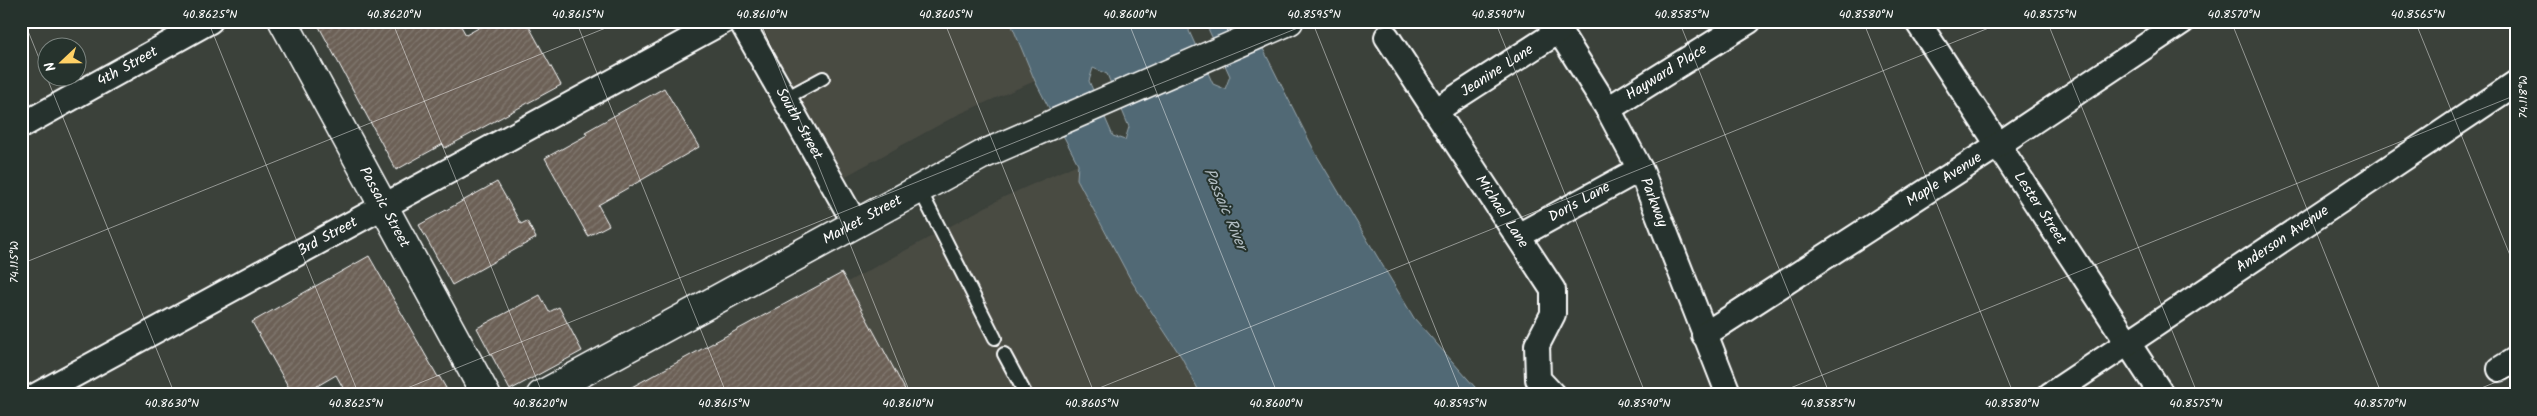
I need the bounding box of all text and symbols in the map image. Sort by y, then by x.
text: 40.8625°N [183,5,237,24]
text: 40.8620°N [367,5,421,24]
text: 40.8615°N [552,5,604,24]
text: 40.8610°N [736,5,788,24]
text: 40.8605°N [919,5,973,24]
text: 40.8600°N [1103,5,1157,24]
text: 40.8595°N [1287,5,1341,24]
text: 40.8590°N [1471,5,1525,24]
text: 40.8585°N [1655,5,1709,24]
text: 40.8580°N [1839,5,1893,24]
text: 40.8575°N [2023,5,2077,24]
text: 40.8570°N [2208,5,2260,24]
text: 40.8565°N [2391,5,2445,24]
north arrow [38,38,88,88]
street label: Jeanine Lane [1456,38,1539,104]
street label: Hayward Place [1621,38,1712,107]
street label: 4th Street [93,40,163,93]
text: N [39,58,63,75]
text: 74.118°W [2514,75,2533,119]
street label: South Street [769,83,829,165]
street label: Maple Avenue [1901,146,1987,213]
street label: Passaic Street [352,162,416,253]
water label: Passaic River [1196,164,1255,257]
street label: Lester Street [2007,167,2073,250]
street label: Michael Lane [1469,170,1535,254]
street label: Parkway [1633,174,1674,232]
street label: Doris Lane [1544,175,1615,229]
street label: Market Street [818,188,907,252]
street label: Anderson Avenue [2231,199,2334,279]
street label: 3rd Street [293,211,362,263]
text: 74.115°W [5,241,24,283]
text: 40.8630°N [145,394,199,413]
text: 40.8625°N [329,394,383,413]
text: 40.8620°N [513,394,567,413]
text: 40.8615°N [698,394,750,413]
text: 40.8610°N [882,394,934,413]
text: 40.8605°N [1065,394,1119,413]
text: 40.8600°N [1249,394,1303,413]
text: 40.8595°N [1433,394,1487,413]
text: 40.8590°N [1617,394,1671,413]
text: 40.8585°N [1801,394,1855,413]
text: 40.8580°N [1985,394,2039,413]
text: 40.8575°N [2169,394,2223,413]
text: 40.8570°N [2354,394,2406,413]

